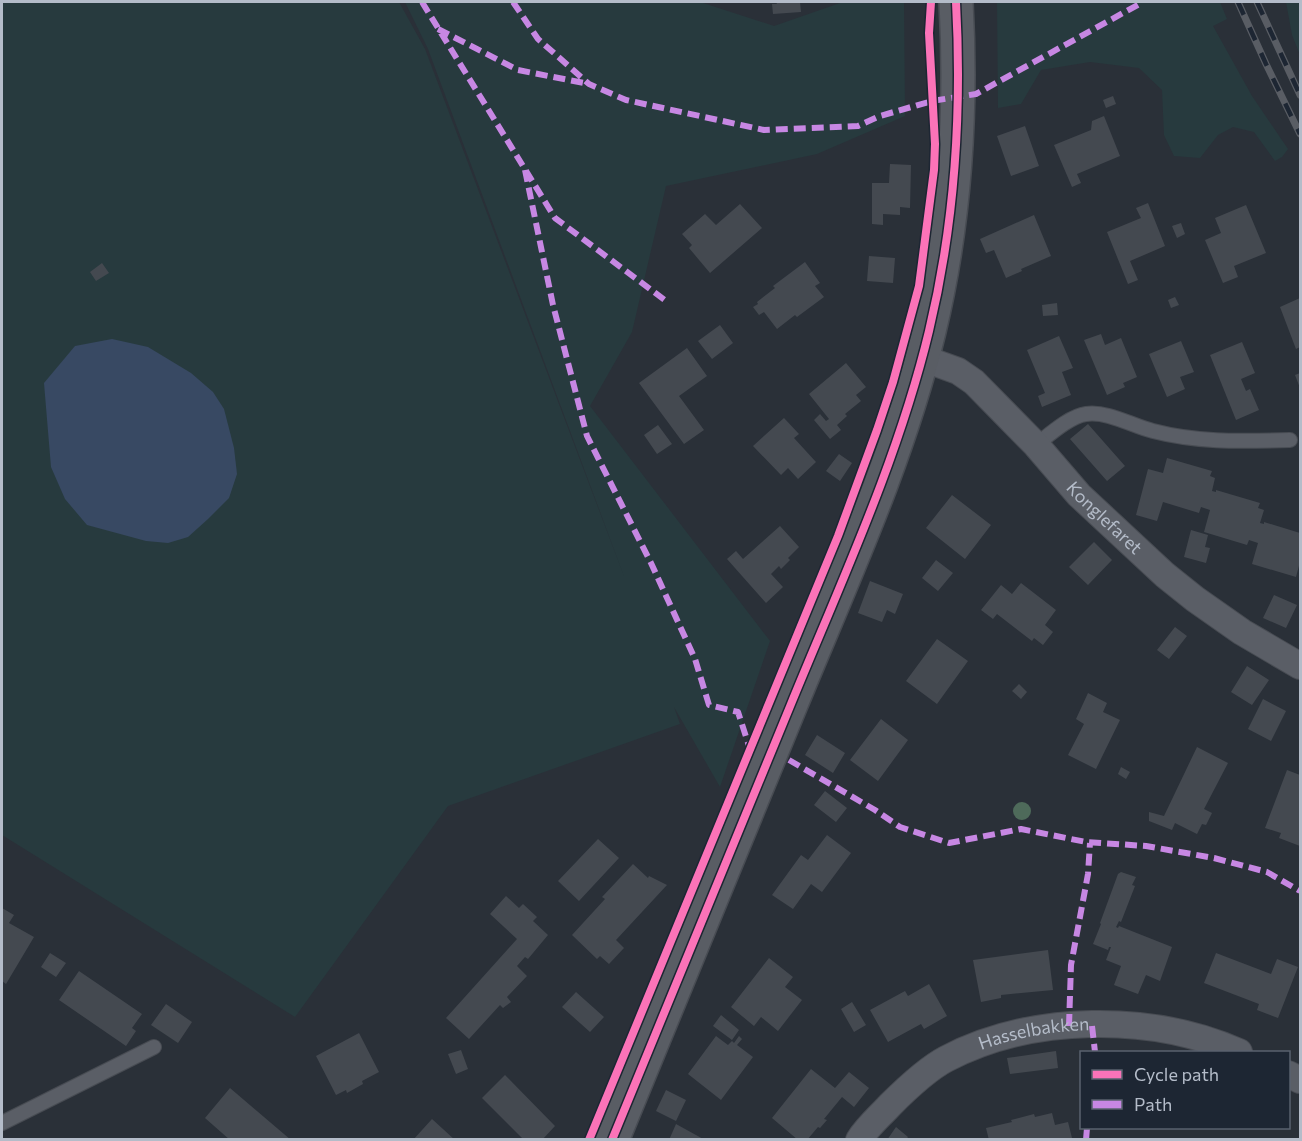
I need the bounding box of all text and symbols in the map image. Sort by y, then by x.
street label: Konglefaret [1062,476,1147,558]
street label: Hasselbakken [975,1012,1090,1054]
legend [1080,1051,1290,1129]
text: Cycle path [1134,1063,1219,1085]
text: Path [1134,1093,1172,1115]

